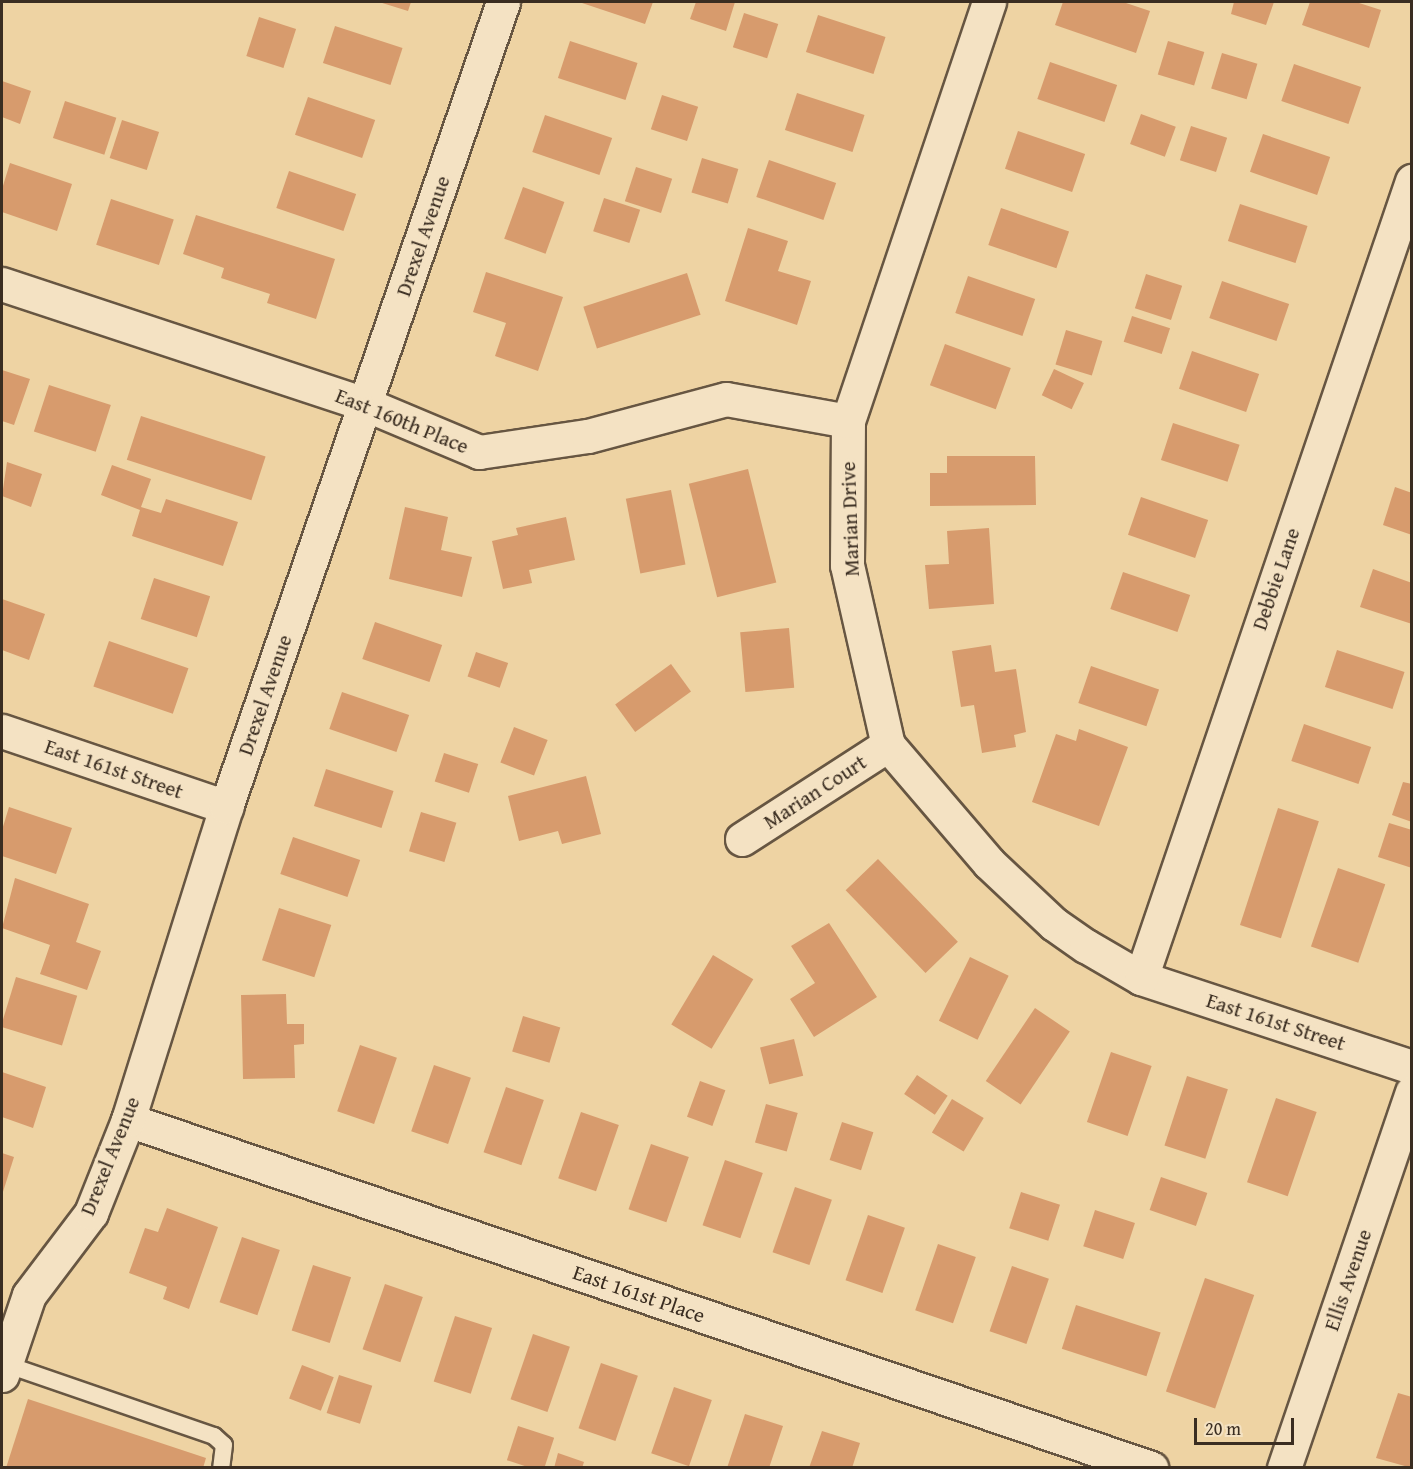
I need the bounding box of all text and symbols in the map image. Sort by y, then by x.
street label: Drexel Avenue [391,172,455,300]
street label: East 160th Place [332,383,472,459]
street label: Marian Drive [835,461,865,577]
street label: Debbie Lane [1247,525,1305,633]
street label: Drexel Avenue [233,631,297,759]
street label: East 161st Street [41,734,187,804]
street label: Marian Court [759,749,871,835]
street label: East 161st Street [1203,988,1349,1056]
street label: Drexel Avenue [75,1093,145,1219]
street label: Ellis Avenue [1319,1226,1377,1334]
street label: East 161st Place [570,1260,708,1328]
scale bar [1197,1406,1298,1444]
text: 20 m [1205,1415,1241,1442]

